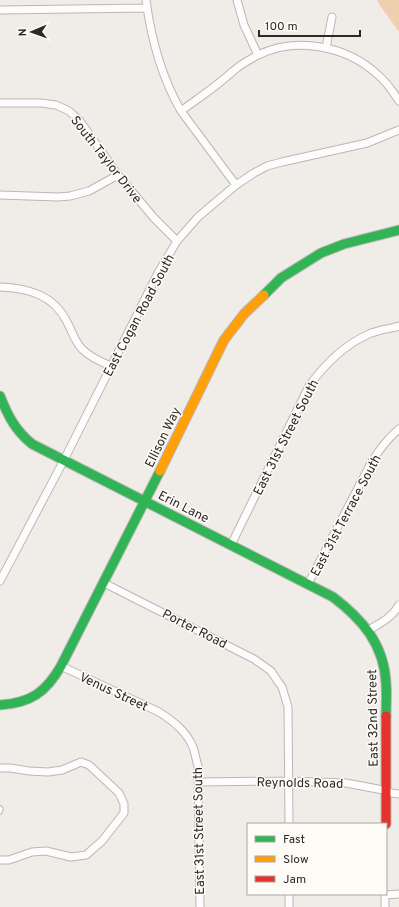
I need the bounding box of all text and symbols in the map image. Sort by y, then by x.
north arrow [12,12,52,52]
scale bar [259,12,360,38]
text: 100 m [265,19,298,35]
text: N [16,28,30,37]
street label: South Taylor Drive [66,113,145,207]
street label: East Cogan Road South [101,252,179,380]
street label: East 31st Street South [251,377,323,498]
street label: Ellison Way [142,405,185,471]
street label: East 31st Terrace South [308,452,386,579]
street label: Erin Lane [155,488,211,527]
street label: Porter Road [159,607,229,653]
street label: East 32nd Street [365,669,383,767]
street label: Venus Street [76,670,150,716]
street label: East 31st Street South [191,767,209,895]
street label: Reynolds Road [256,775,343,793]
legend [247,823,387,895]
text: Fast [283,832,305,848]
text: Slow [283,852,309,868]
text: Jam [283,872,306,888]

